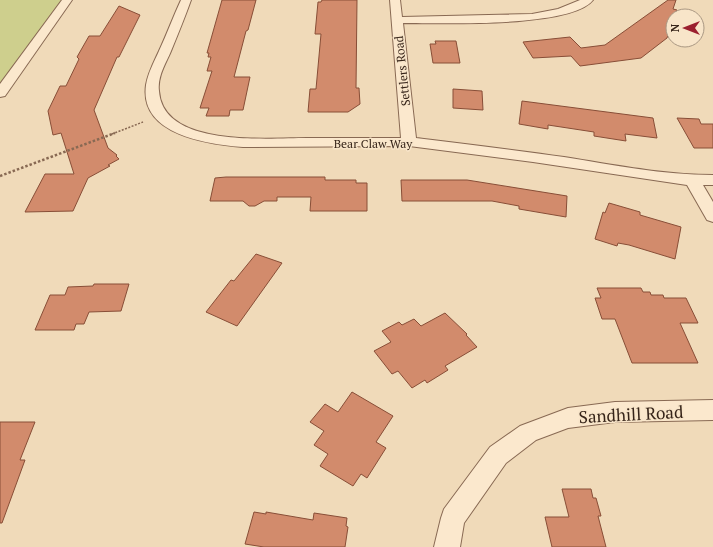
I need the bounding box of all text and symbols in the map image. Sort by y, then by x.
north arrow [665,8,705,48]
text: N [668,23,682,32]
street label: Settlers Road [391,35,413,107]
street label: Bear Claw Way [334,136,413,151]
street label: Sandhill Road [578,400,684,428]

